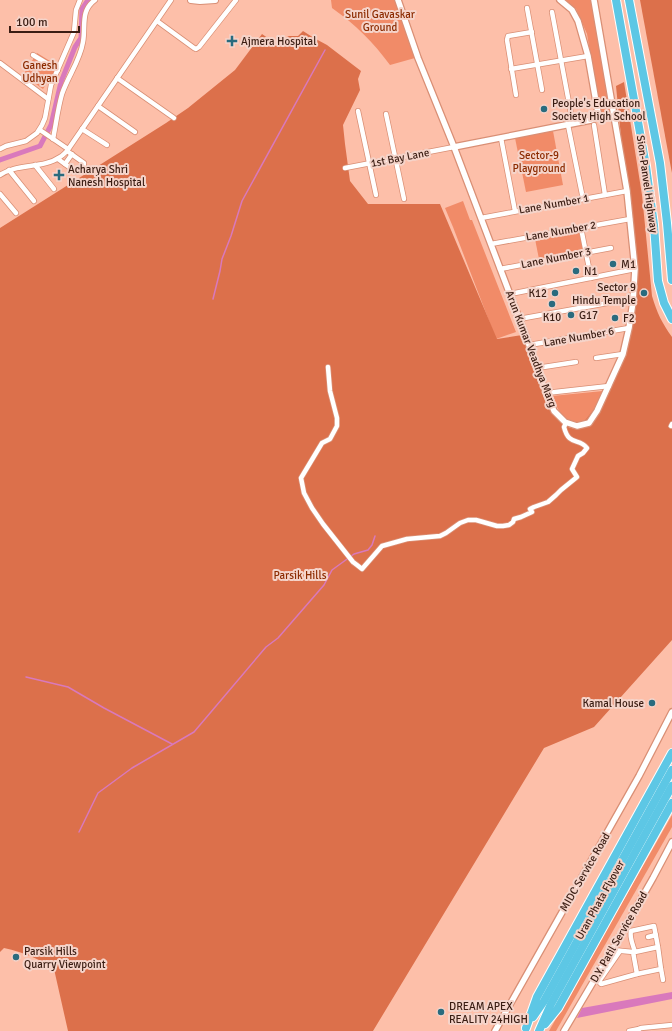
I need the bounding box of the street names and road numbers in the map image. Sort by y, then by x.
street label: Sion-Panvel Highway [634,134,660,235]
street label: 1st Bay Lane [370,146,430,170]
street label: Lane Number 1 [518,191,590,217]
street label: Lane Number 2 [525,218,597,244]
street label: Lane Number 3 [520,245,592,271]
street label: Arun Kumar Veadhya Marg [503,289,559,409]
street label: Lane Number 6 [543,324,615,350]
street label: MIDC Service Road [557,830,613,914]
street label: Uran Phata Flyover [573,858,627,942]
street label: D.Y. Patil Service Road [588,889,650,985]

